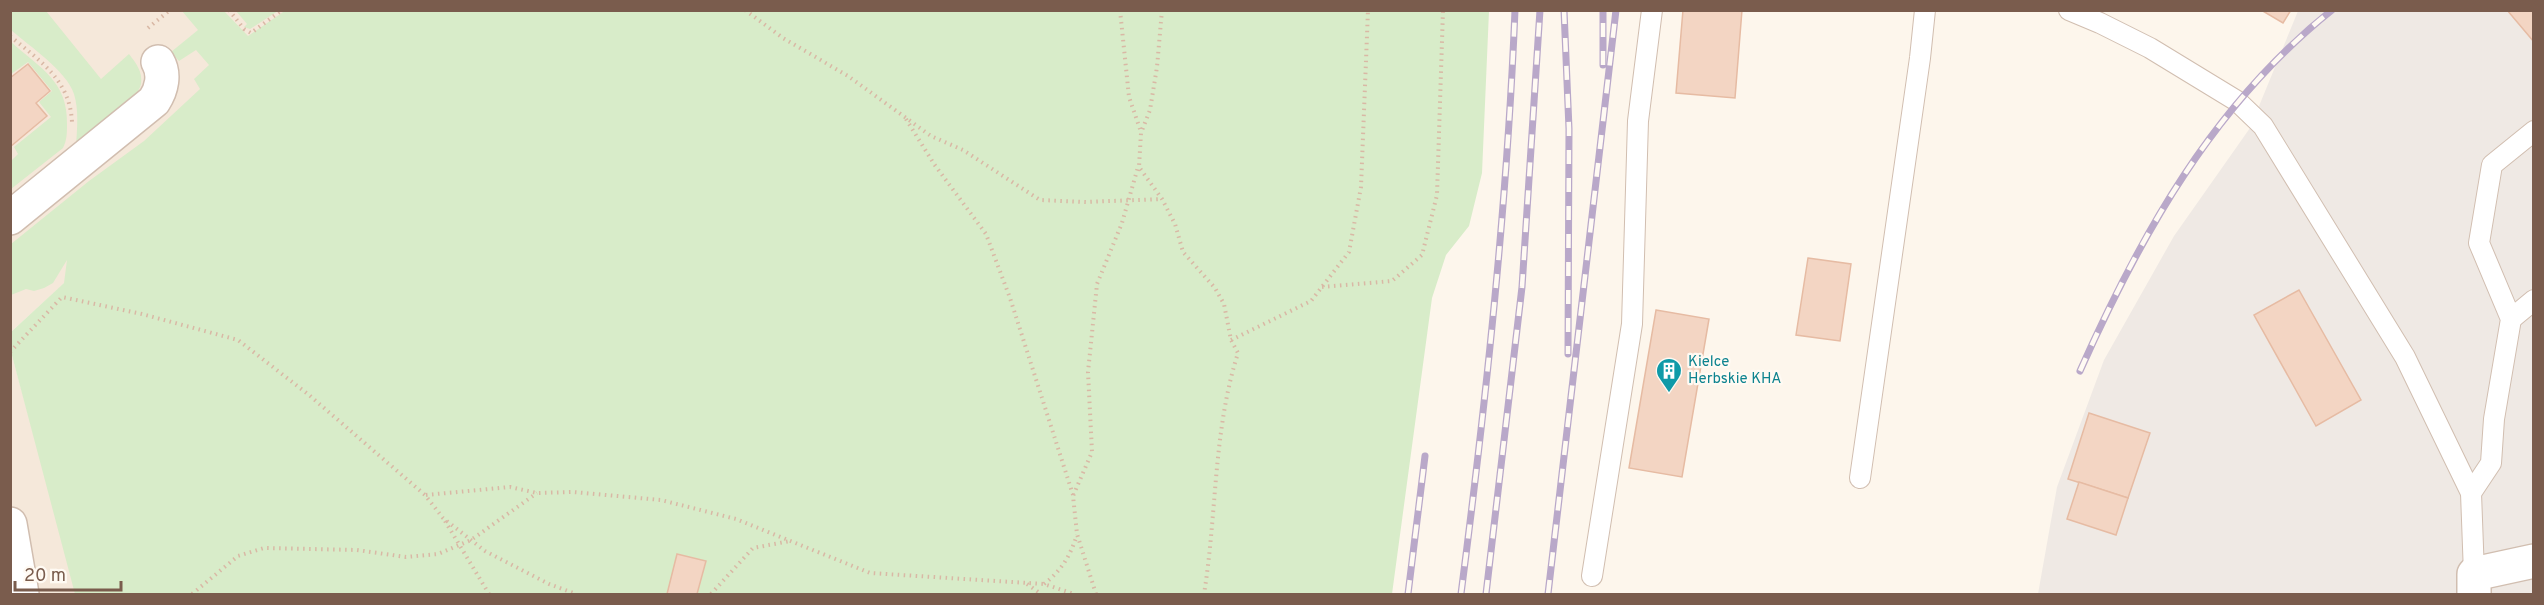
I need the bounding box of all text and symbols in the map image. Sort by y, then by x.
place label: Kielce Herbskie KHA [1688,353,1781,389]
building icon: Kielce Herbskie KHA [1654,356,1684,394]
scale bar [15,554,122,592]
text: 20 m [24,565,66,588]

